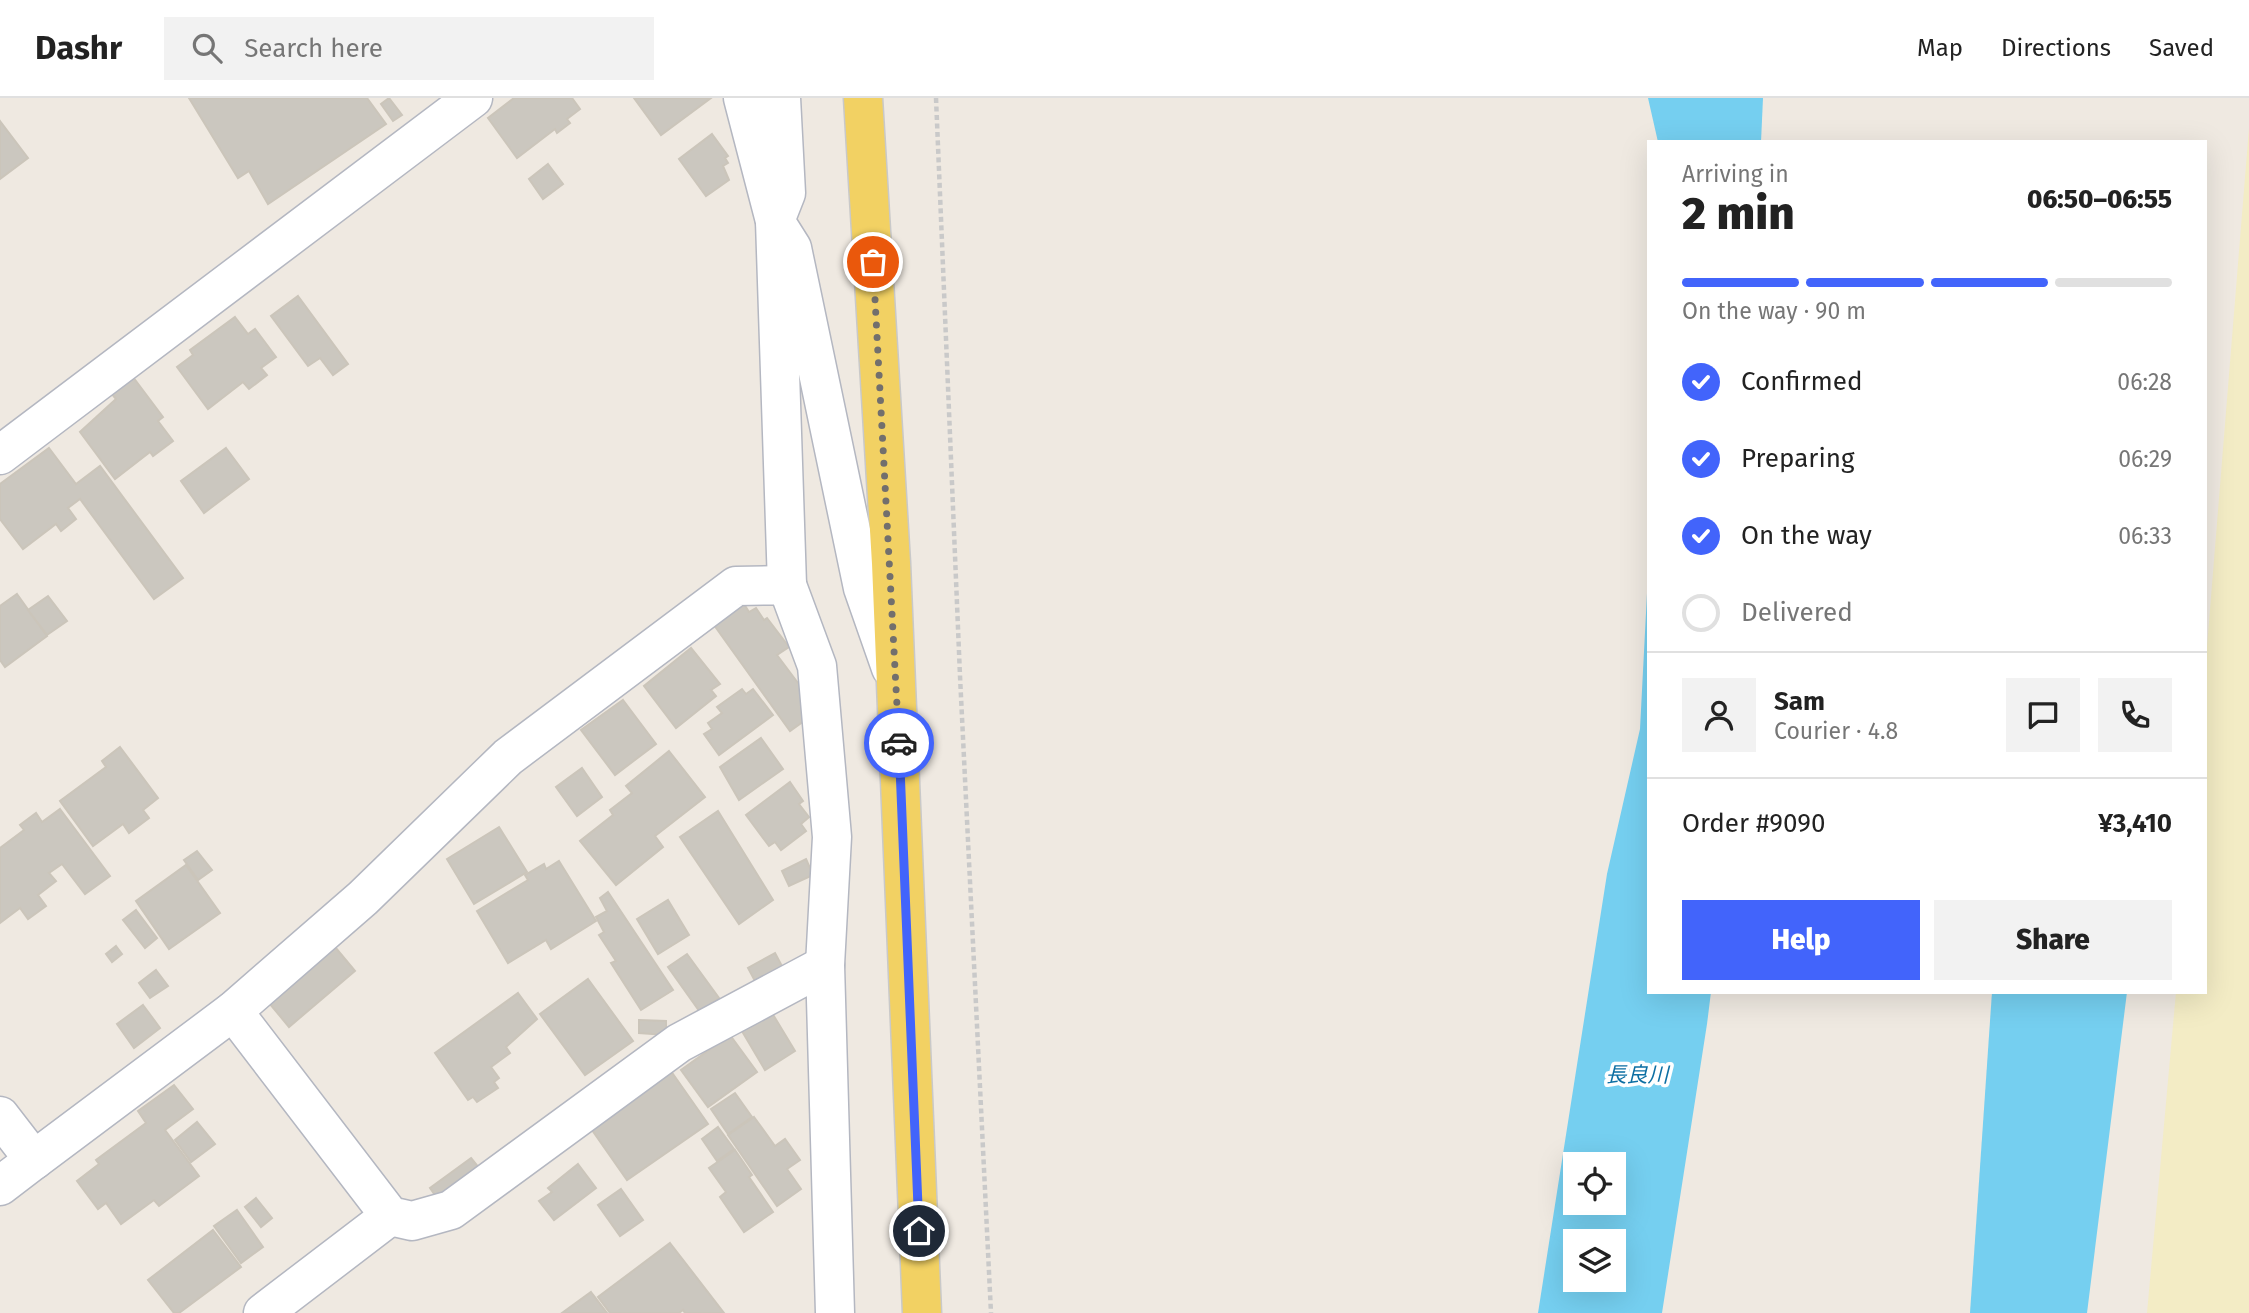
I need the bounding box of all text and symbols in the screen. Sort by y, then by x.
search box [164,17,654,80]
text: Dashr [35,28,122,68]
icon: search [188,29,226,67]
text: Search here [244,33,383,64]
text: Map [1917,34,1963,62]
text: Directions [2001,34,2111,62]
text: Saved [2149,34,2214,62]
text: Arriving in [1682,160,1789,188]
text: 06:50–06:55 [2027,184,2172,215]
text: 2 min [1682,186,1795,241]
pin [843,232,903,292]
icon: bag [854,243,892,281]
text: On the way · 90 m [1682,297,1866,325]
icon: check [1682,363,1720,401]
text: Confirmed [1741,366,1862,397]
text: 06:28 [2117,368,2172,396]
icon: check [1682,440,1720,478]
text: Preparing [1741,443,1854,474]
text: 06:29 [2118,445,2172,473]
icon: check [1682,517,1720,555]
text: On the way [1741,520,1872,551]
text: 06:33 [2118,522,2172,550]
text: Delivered [1741,597,1853,628]
button: person [1682,678,1756,752]
button: chat [2006,678,2080,752]
button: phone [2098,678,2172,752]
text: Sam [1774,686,1825,717]
courier [864,708,934,778]
text: Courier · 4.8 [1774,717,1898,745]
icon: car [880,724,918,762]
text: Order #9090 [1682,808,1825,839]
text: ¥3,410 [2098,808,2172,839]
button: Help [1682,900,1920,980]
button: Share [1934,900,2172,980]
water label: 長良川 [1606,1062,1670,1088]
map controls [1563,1152,1626,1292]
button: locate [1563,1152,1626,1215]
pin [889,1201,949,1261]
icon: home [900,1212,938,1250]
button: layers [1563,1229,1626,1292]

